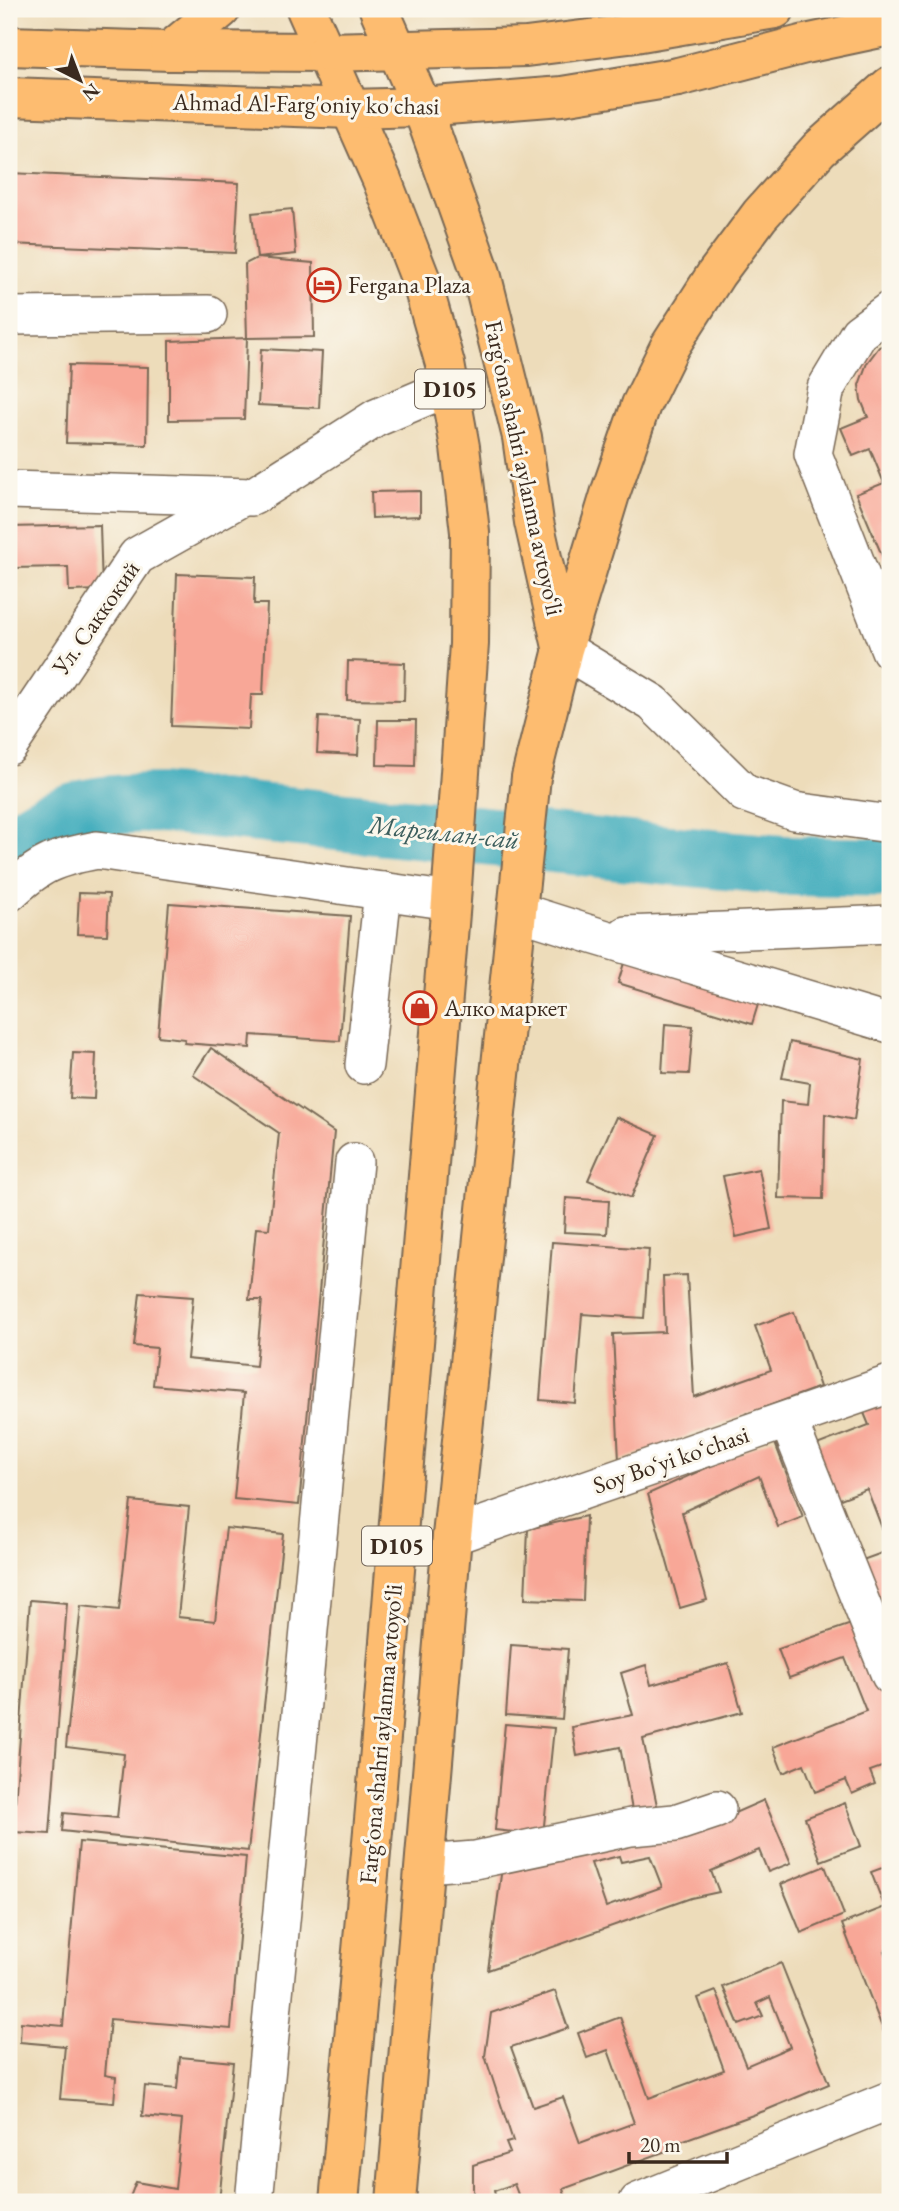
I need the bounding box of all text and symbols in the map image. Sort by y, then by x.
north arrow [46,46,116,116]
text: N [76,78,105,107]
street label: Ahmad Al-Farg'oniy ko'chasi [171,86,440,121]
hotel icon: Fergana Plaza [305,266,343,304]
place label: Fergana Plaza [348,269,471,300]
street label: Farg‘ona shahri aylanma avtoyo‘li [478,317,571,618]
road number: D105 [415,370,485,408]
street label: Ул. Саккокий [44,554,146,682]
water label: Маргилан-сай [365,807,521,857]
shop icon: Алко маркет [401,989,439,1027]
place label: Алко маркет [443,992,567,1023]
street label: Soy Boʻyi koʻchasi [589,1418,753,1501]
road number: D105 [362,1526,432,1566]
street label: Farg‘ona shahri aylanma avtoyo‘li [352,1583,409,1885]
scale bar [629,2120,727,2164]
text: 20 m [640,2131,681,2158]

